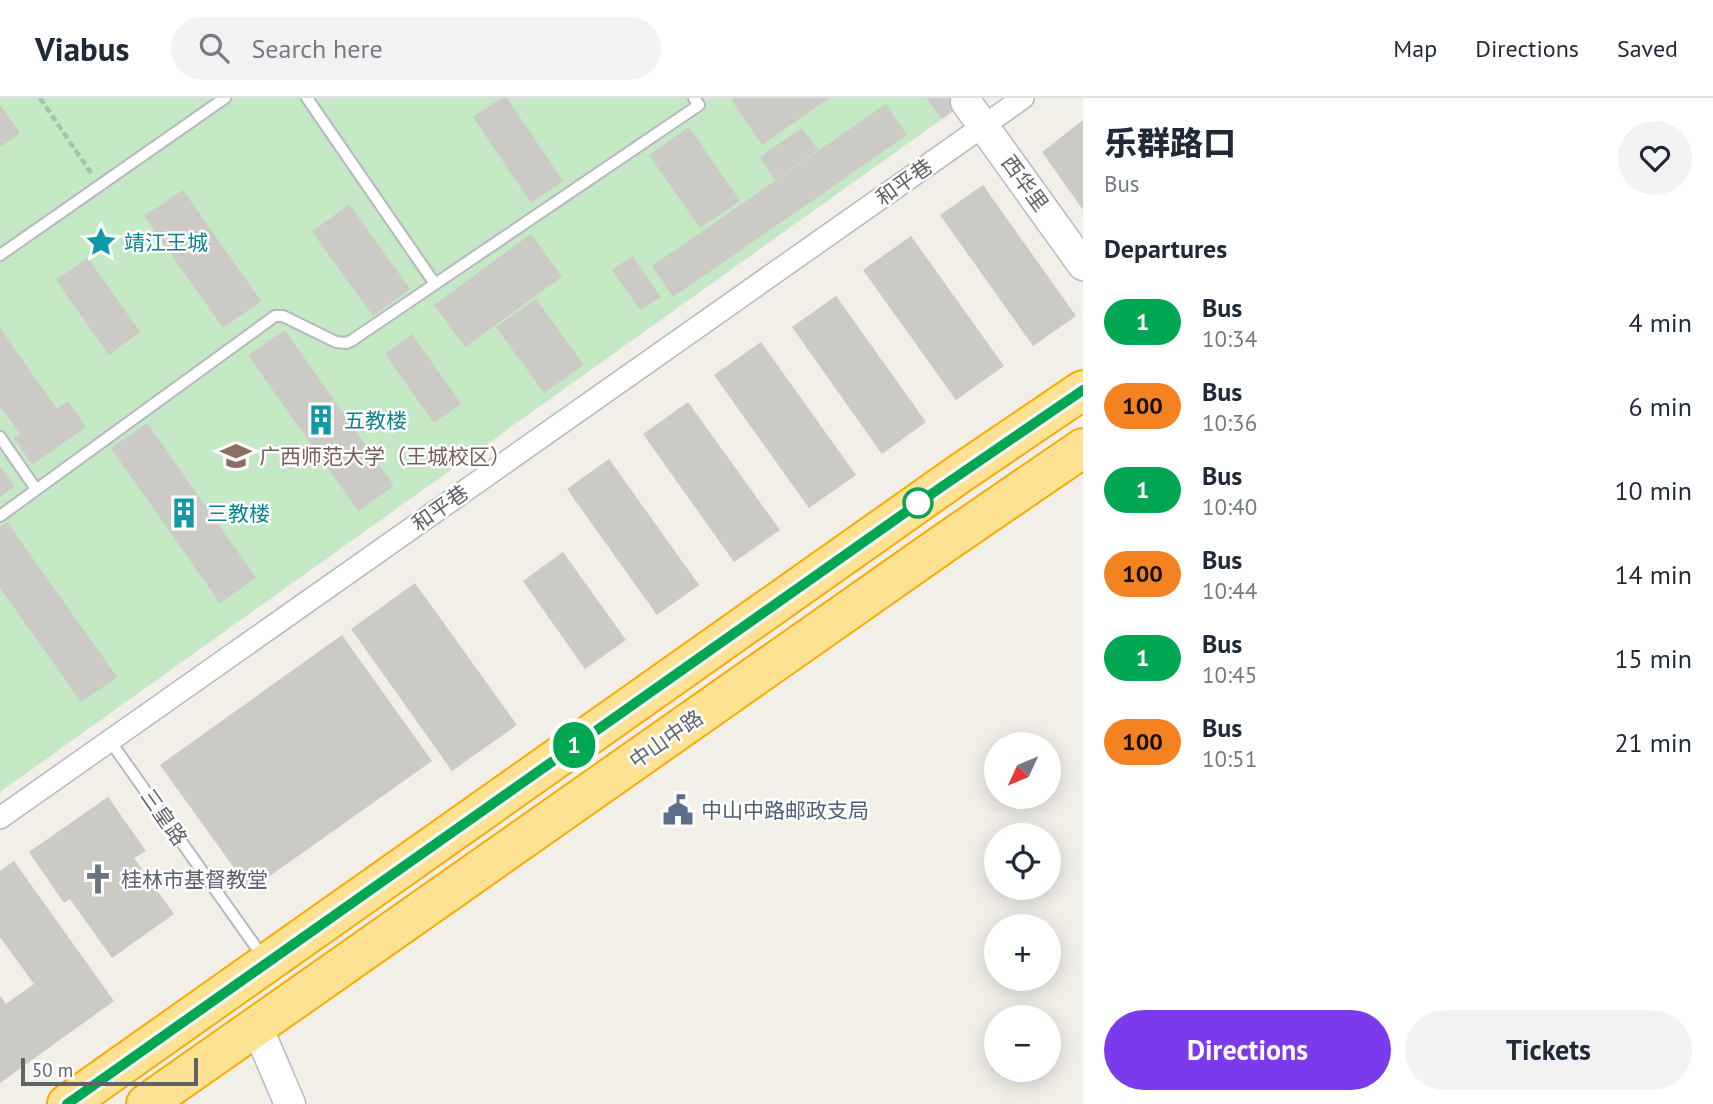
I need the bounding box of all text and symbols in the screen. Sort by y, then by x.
search box [171,17,661,80]
text: Viabus [35,27,129,70]
icon: search [195,29,233,67]
text: Search here [251,32,383,65]
text: Map [1393,33,1437,64]
text: Directions [1475,33,1579,64]
text: Saved [1617,33,1678,64]
text: 乐群路口 [1104,121,1236,164]
button: heart [1618,121,1692,195]
street label: 西华里 [996,150,1054,216]
street label: 和平巷 [870,153,938,211]
text: Bus [1104,169,1140,198]
place icon: 靖江王城 [84,225,118,259]
place label: 靖江王城 [124,229,208,256]
text: Departures [1104,232,1227,265]
text: Bus [1202,291,1242,324]
text: 1 [1136,306,1149,337]
text: 4 min [1629,306,1692,339]
text: 10:34 [1202,324,1257,353]
text: Bus [1202,375,1242,408]
text: 100 [1122,390,1163,421]
text: 6 min [1629,390,1692,423]
building icon: 五教楼 [304,403,338,437]
place label: 五教楼 [344,407,407,434]
text: 10:36 [1202,408,1257,437]
school or university icon: 广西师范大学（王城校区） [219,439,253,473]
place label: 广西师范大学（王城校区） [259,443,511,470]
text: Bus [1202,459,1242,492]
text: 1 [1136,474,1149,505]
text: 10 min [1614,474,1692,507]
street label: 和平巷 [406,479,474,537]
unlabelled marker [903,488,933,518]
text: 10:40 [1202,492,1257,521]
building icon: 三教楼 [167,496,201,530]
place label: 三教楼 [207,500,270,527]
text: Bus [1202,543,1242,576]
text: 100 [1122,558,1163,589]
text: 14 min [1614,558,1692,591]
text: 10:44 [1202,576,1257,605]
text: Bus [1202,627,1242,660]
text: 1 [1136,642,1149,673]
text: 15 min [1614,642,1692,675]
text: 10:45 [1202,660,1257,689]
street label: 中山中路 [624,704,708,774]
text: Bus [1202,711,1242,744]
line badge: 1 [551,722,597,768]
text: 100 [1122,726,1163,757]
text: 21 min [1614,726,1692,759]
text: 1 [567,729,581,760]
north arrow [984,732,1060,808]
map controls [984,732,1061,1082]
text: 10:51 [1202,744,1257,773]
street label: 三皇路 [135,783,193,851]
public building icon: 中山中路邮政支局 [661,793,695,827]
place label: 中山中路邮政支局 [701,797,869,824]
button: locate [984,823,1061,900]
church icon: 桂林市基督教堂 [81,862,115,896]
place label: 桂林市基督教堂 [121,866,268,893]
button: + [984,914,1061,991]
button: − [984,1005,1061,1082]
button: Directions [1104,1010,1391,1090]
button: Tickets [1405,1010,1692,1090]
scale bar [21,1055,198,1087]
text: 50 m [32,1058,73,1082]

